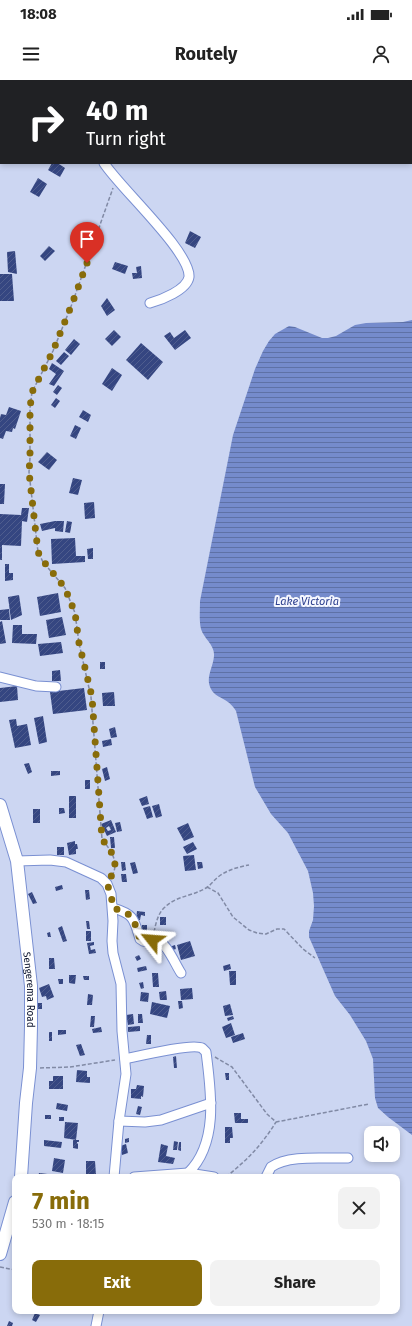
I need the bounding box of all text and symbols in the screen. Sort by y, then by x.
text: 18:08 [20,5,57,23]
icon: menu [20,43,42,65]
text: Routely [175,43,237,65]
icon: person [370,43,392,65]
text: 40 m [86,94,149,127]
icon: right [20,96,72,148]
text: Turn right [86,128,166,150]
pin [70,222,104,263]
icon: arrive [76,228,98,250]
water label: Lake Victoria [275,595,339,608]
position arrow [131,919,173,961]
street label: Sengerema Road [20,951,36,1028]
map controls [364,1126,400,1162]
button: sound [364,1126,400,1162]
text: 7 min [32,1187,90,1215]
button: close [338,1187,380,1229]
text: 530 m · 18:15 [32,1216,104,1231]
button: Exit [32,1260,202,1306]
button: Share [210,1260,380,1306]

